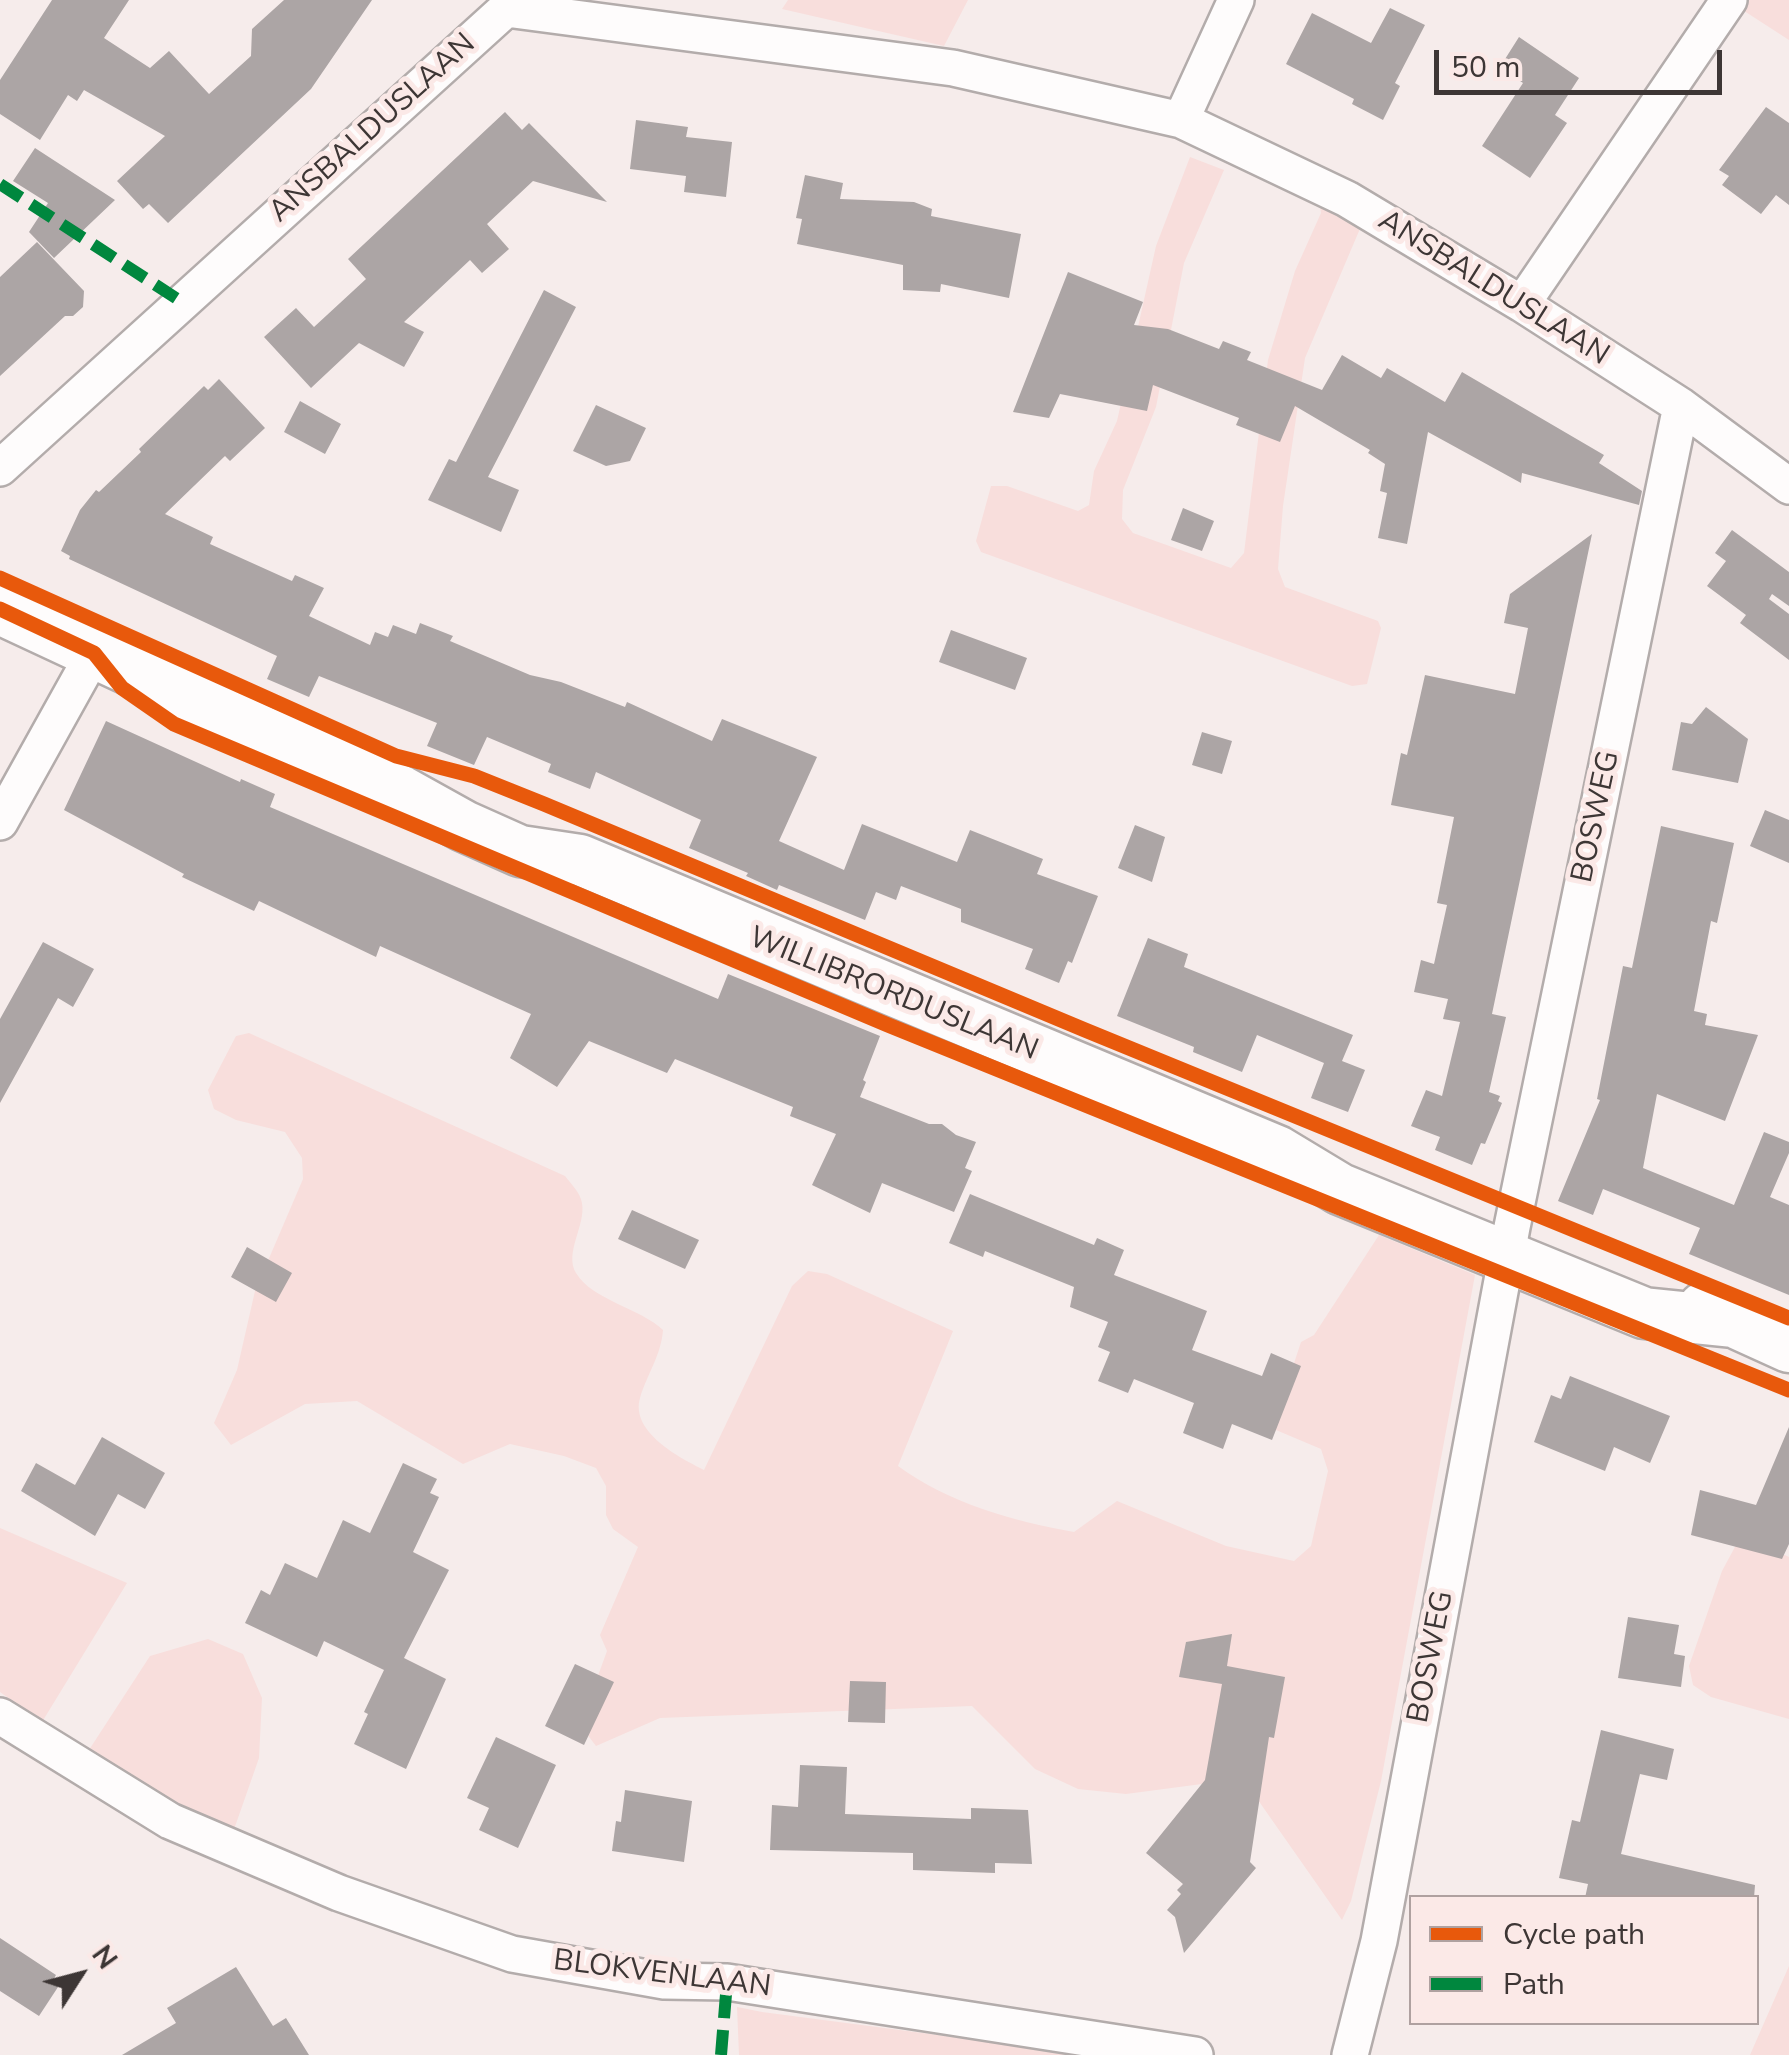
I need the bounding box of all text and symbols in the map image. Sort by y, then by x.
street label: ANSBALDUSLAAN [263,27,483,231]
scale bar [1439,30,1726,92]
text: 50 m [1451,47,1520,88]
street label: ANSBALDUSLAAN [1371,204,1615,374]
street label: BOSWEG [1566,748,1628,886]
street label: WILLIBRORDUSLAAN [743,921,1043,1069]
street label: BOSWEG [1402,1588,1462,1726]
legend [1409,1895,1759,2025]
text: Cycle path [1503,1914,1645,1955]
north arrow [30,1925,130,2025]
text: N [83,1938,126,1977]
street label: BLOKVENLAAN [551,1944,773,2006]
text: Path [1503,1964,1565,2005]

